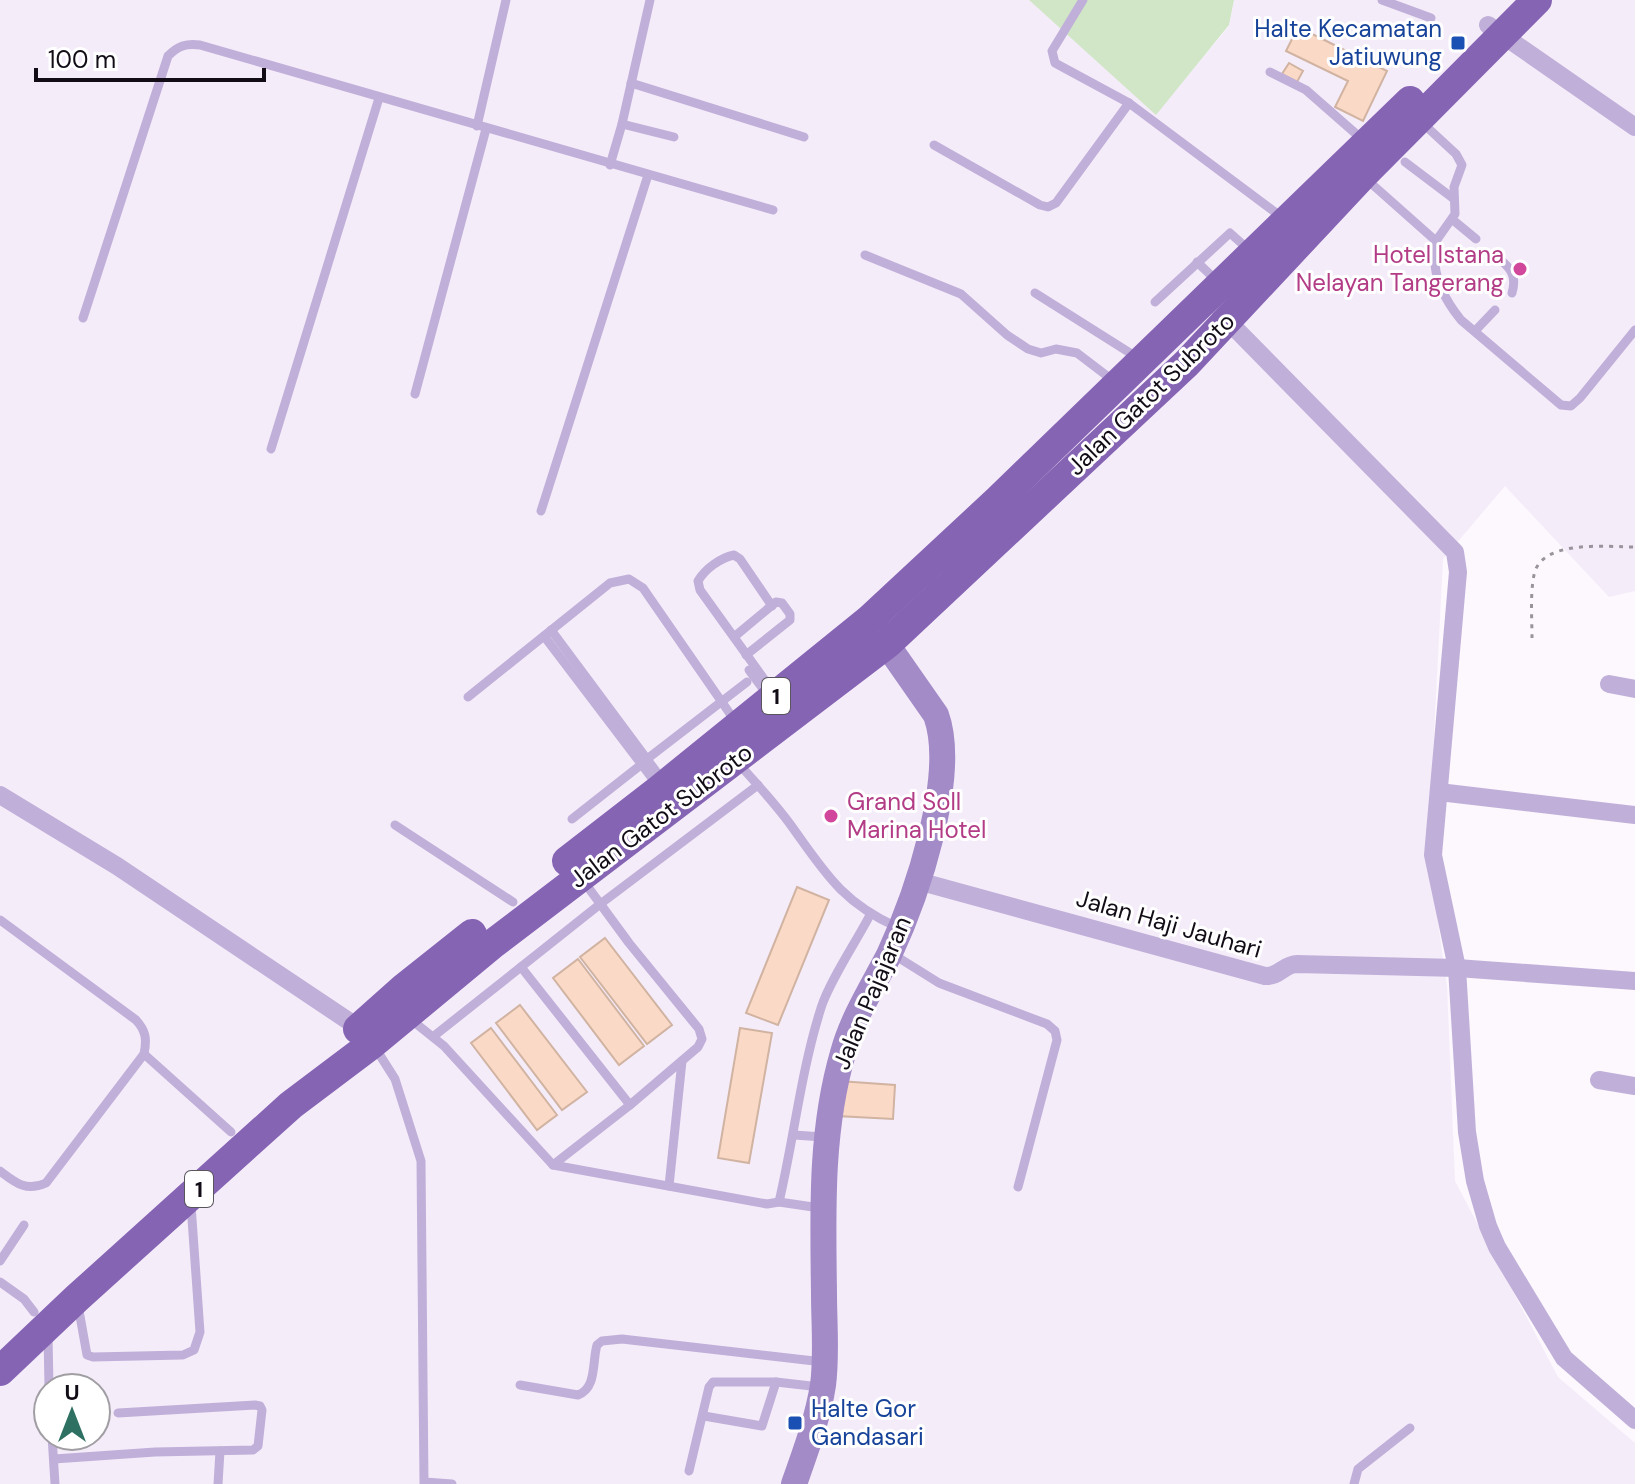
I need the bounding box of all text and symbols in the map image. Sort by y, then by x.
place label: Halte Kecamatan Jatiuwung [1254,13,1442,72]
scale bar [36,32,264,82]
marker: Halte Kecamatan Jatiuwung [1449,34,1467,52]
text: 100 m [48,44,116,75]
place label: Hotel Istana Nelayan Tangerang [1296,239,1504,298]
marker: Hotel Istana Nelayan Tangerang [1511,260,1529,278]
street label: Jalan Gatot Subroto [1060,306,1241,482]
road number: 1 [762,678,790,714]
street label: Jalan Gatot Subroto [563,737,758,895]
place label: Grand Soll Marina Hotel [847,786,986,845]
marker: Grand Soll Marina Hotel [822,807,840,825]
street label: Jalan Haji Jauhari [1073,882,1265,965]
street label: Jalan Pajajaran [825,911,918,1074]
road number: 1 [185,1171,213,1207]
north arrow [32,1372,112,1452]
text: U [64,1378,80,1407]
place label: Halte Gor Gandasari [811,1393,924,1452]
marker: Halte Gor Gandasari [786,1414,804,1432]

